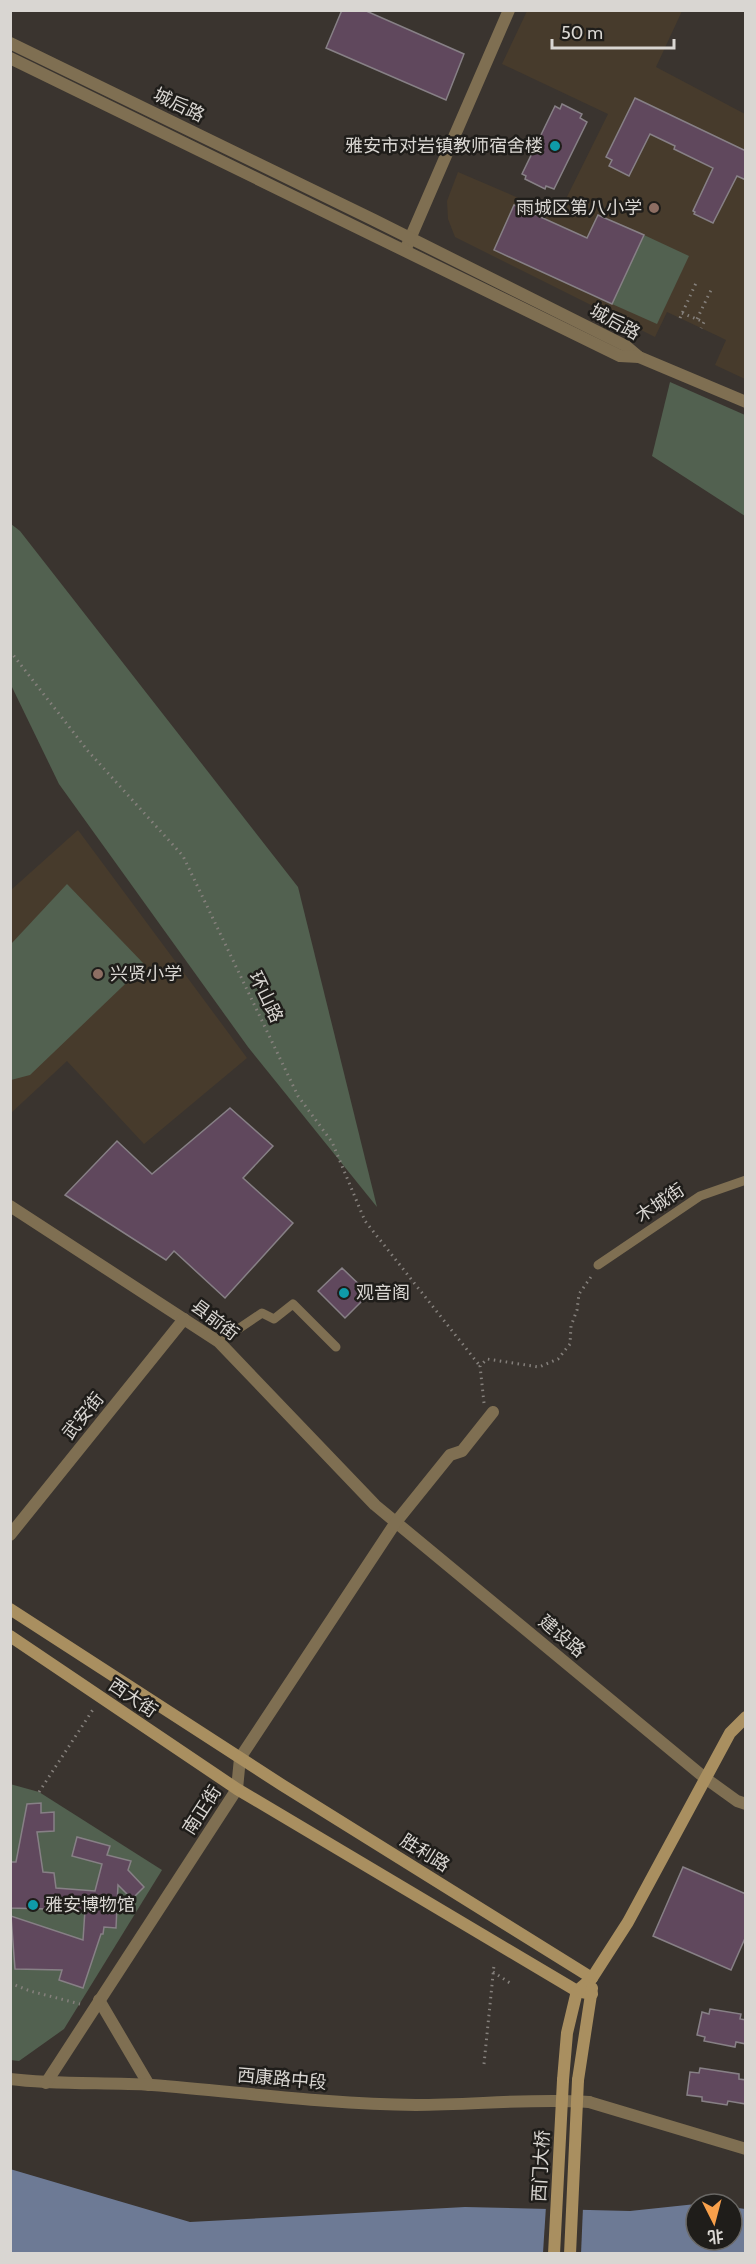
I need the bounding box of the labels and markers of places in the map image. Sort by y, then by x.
place label: 雅安市对岩镇教师宿舍楼 [345,135,543,157]
marker: 雅安市对岩镇教师宿舍楼 [548,139,562,153]
place label: 雨城区第八小学 [516,197,642,219]
marker: 雨城区第八小学 [647,201,661,215]
place label: 兴贤小学 [110,963,182,985]
marker: 兴贤小学 [91,967,105,981]
place label: 观音阁 [356,1282,410,1304]
marker: 观音阁 [337,1286,351,1300]
place label: 雅安博物馆 [45,1894,135,1916]
marker: 雅安博物馆 [26,1898,40,1912]

